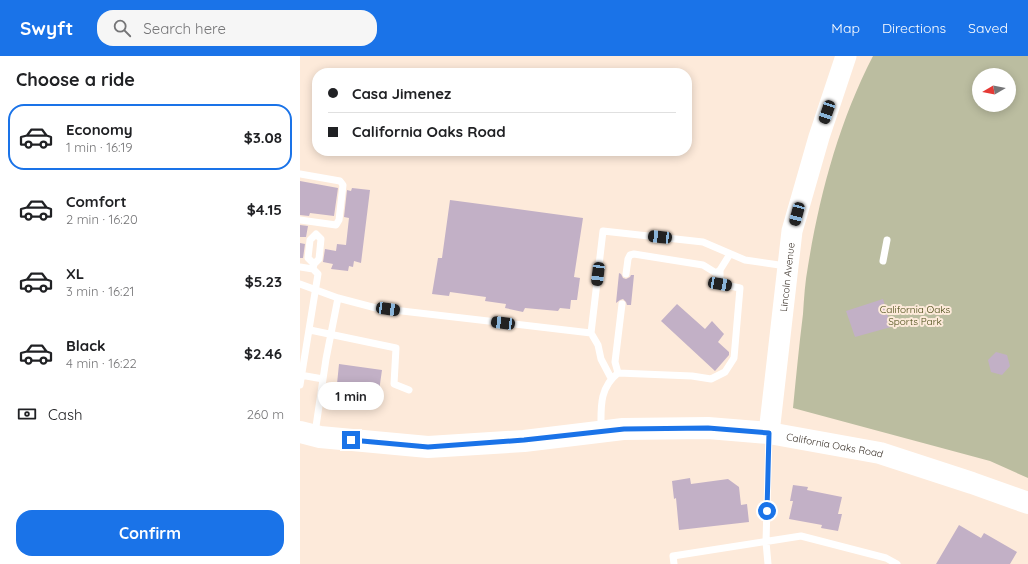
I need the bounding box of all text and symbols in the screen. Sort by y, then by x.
search box [97,10,377,46]
text: Swyft [20,16,73,40]
icon: search [111,17,133,39]
text: Search here [143,19,226,38]
text: Map [831,19,860,37]
text: Directions [882,19,946,37]
text: Saved [968,19,1008,37]
text: Choose a ride [16,68,135,91]
north arrow [972,68,1016,112]
map controls [972,68,1016,112]
text: Casa Jimenez [352,84,451,103]
car [817,99,837,125]
icon: car [18,119,54,155]
text: Economy [66,120,133,139]
text: California Oaks Road [352,122,506,141]
text: $3.08 [244,128,282,147]
text: 1 min · 16:19 [66,139,132,155]
icon: car [18,191,54,227]
text: Comfort [66,192,127,211]
text: $4.15 [247,200,282,219]
car [788,201,806,227]
text: 2 min · 16:20 [66,211,138,227]
car [647,230,673,244]
street label: Lincoln Avenue [776,241,797,312]
car [591,261,605,287]
icon: car [18,263,54,299]
text: XL [66,264,84,283]
text: $5.23 [245,272,282,291]
car [707,276,733,292]
text: 3 min · 16:21 [66,283,134,299]
car [375,301,401,317]
park label: California Oaks Sports Park [880,303,951,328]
car [490,316,516,330]
icon: car [18,335,54,371]
text: Black [66,336,106,355]
text: $2.46 [244,344,282,363]
text: 4 min · 16:22 [66,355,137,371]
callout: 1 min [318,382,384,410]
text: 1 min [335,388,367,404]
icon: cash [16,403,38,425]
text: Cash [48,405,82,424]
text: 260 m [247,406,284,422]
street label: California Oaks Road [785,430,885,460]
route end [342,431,360,449]
route start [758,502,776,520]
button: Confirm [16,510,284,556]

